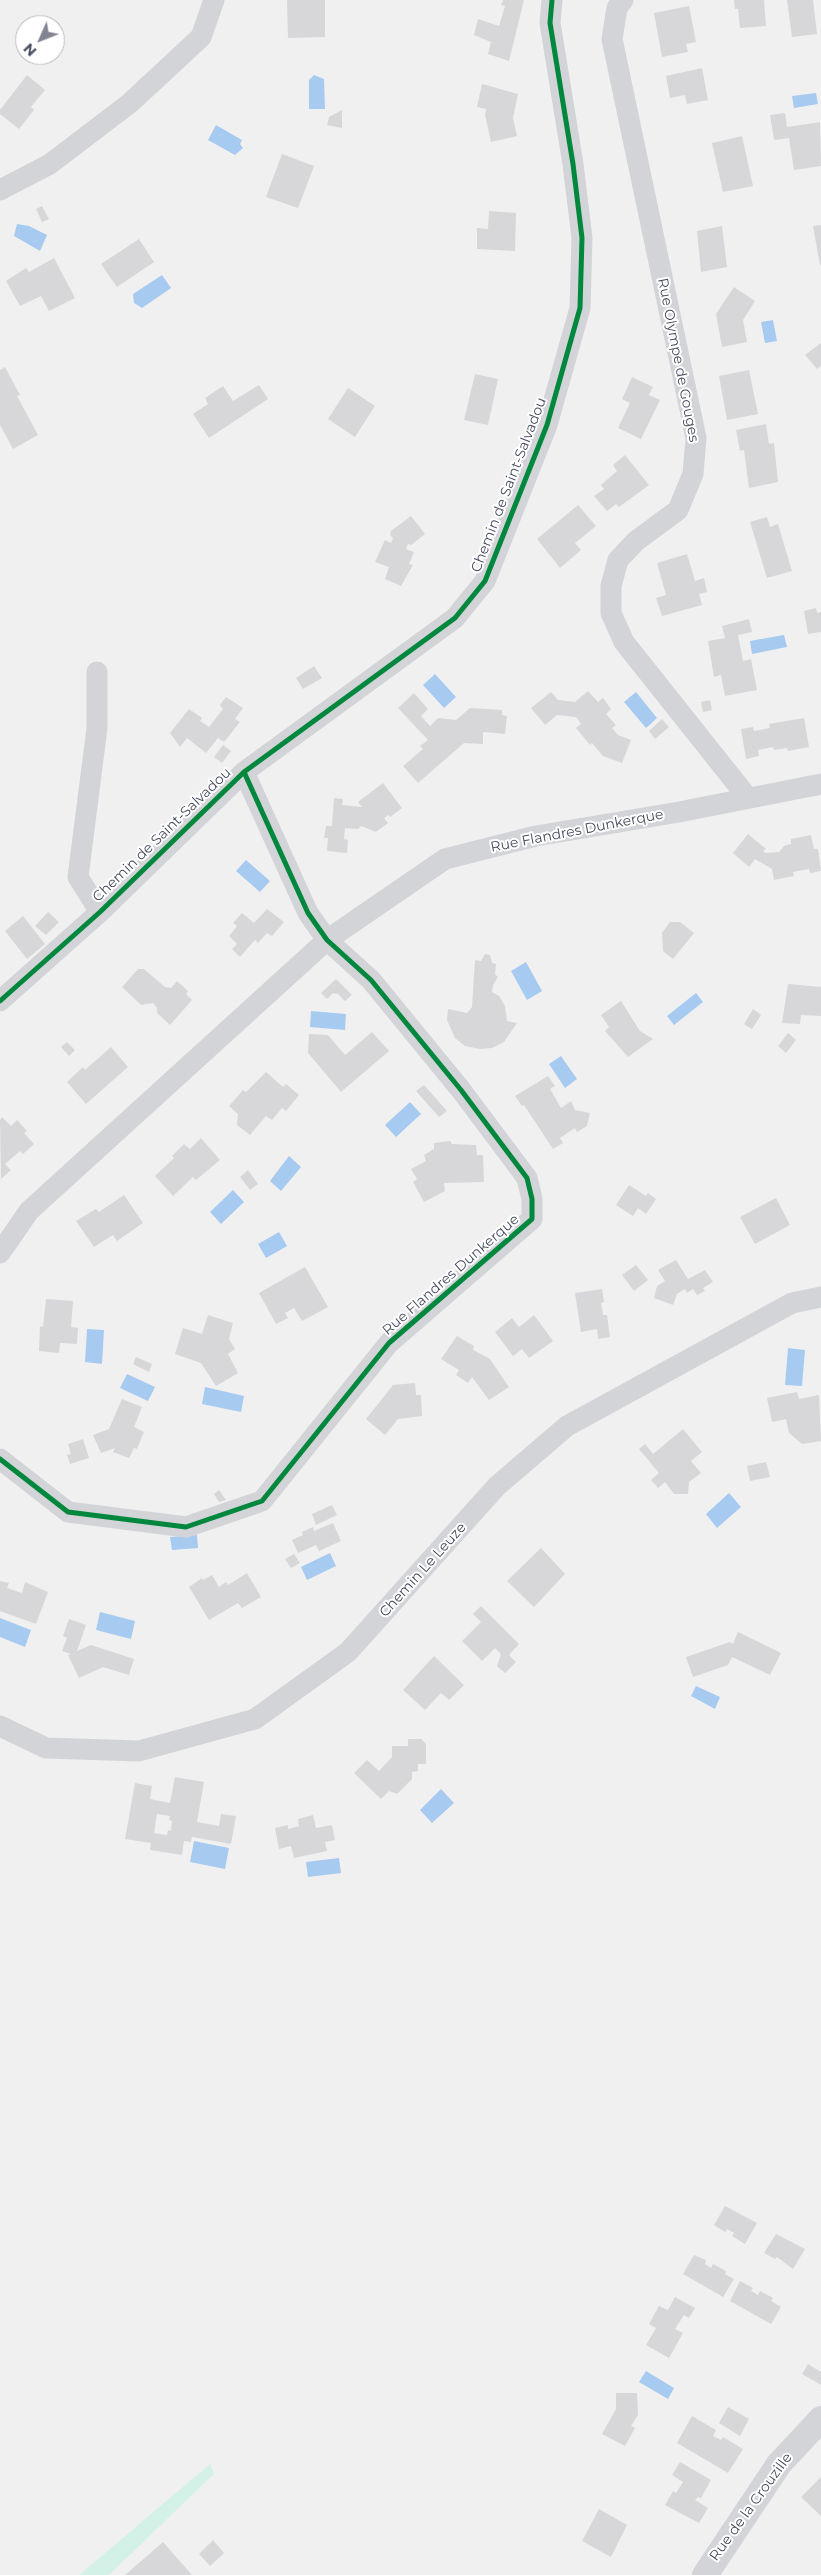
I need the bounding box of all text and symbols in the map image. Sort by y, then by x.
north arrow [15,15,65,65]
text: N [20,39,40,60]
street label: Rue Olympe de Gouges [654,277,702,443]
street label: Chemin de Saint-Salvadou [468,395,550,575]
street label: Chemin de Saint-Salvadou [89,764,235,906]
street label: Rue Flandres Dunkerque [489,806,665,856]
street label: Rue Flandres Dunkerque [379,1211,523,1339]
street label: Chemin Le Leuze [376,1519,470,1621]
street label: Rue de la Crouzille [706,2450,796,2564]

